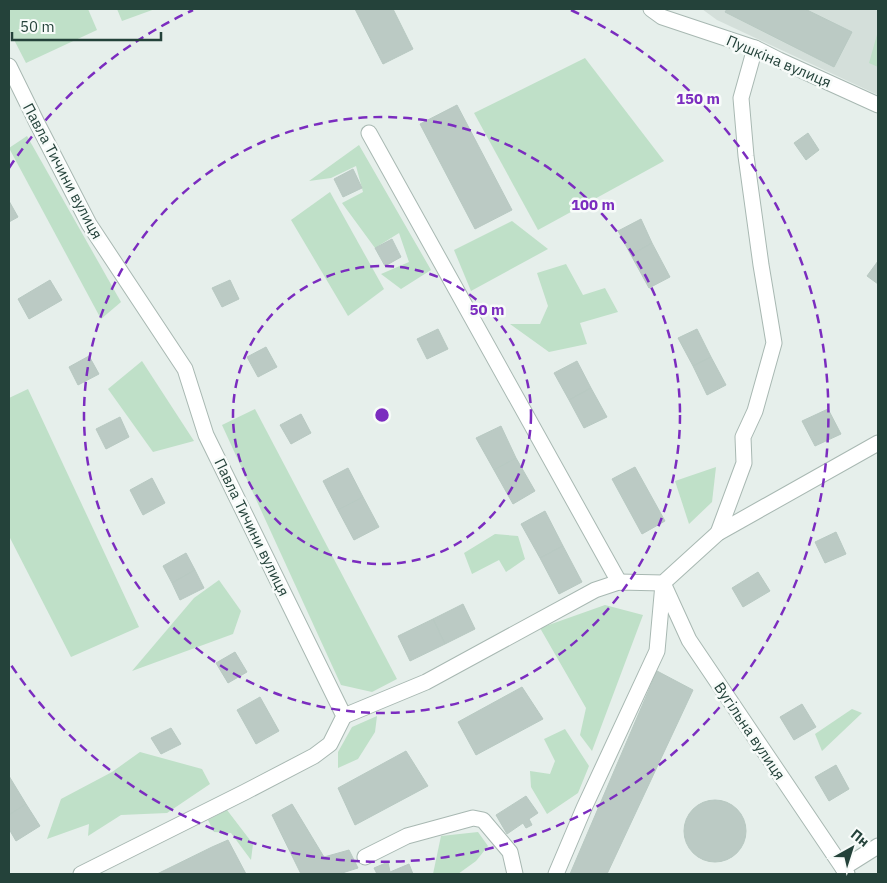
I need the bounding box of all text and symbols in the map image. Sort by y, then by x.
scale bar [12,10,161,42]
text: 50 m [20,17,55,36]
street label: Пушкіна вулиця [724,30,834,92]
text: 150 m [676,89,720,108]
street label: Павла Тичини вулиця [19,100,107,242]
text: 100 m [571,195,615,214]
text: 50 m [470,300,504,319]
centre of rings [373,406,391,424]
street label: Павла Тичини вулиця [210,455,294,599]
street label: Вугільна вулиця [710,678,790,784]
north arrow [827,823,877,873]
text: Пн [847,825,873,851]

